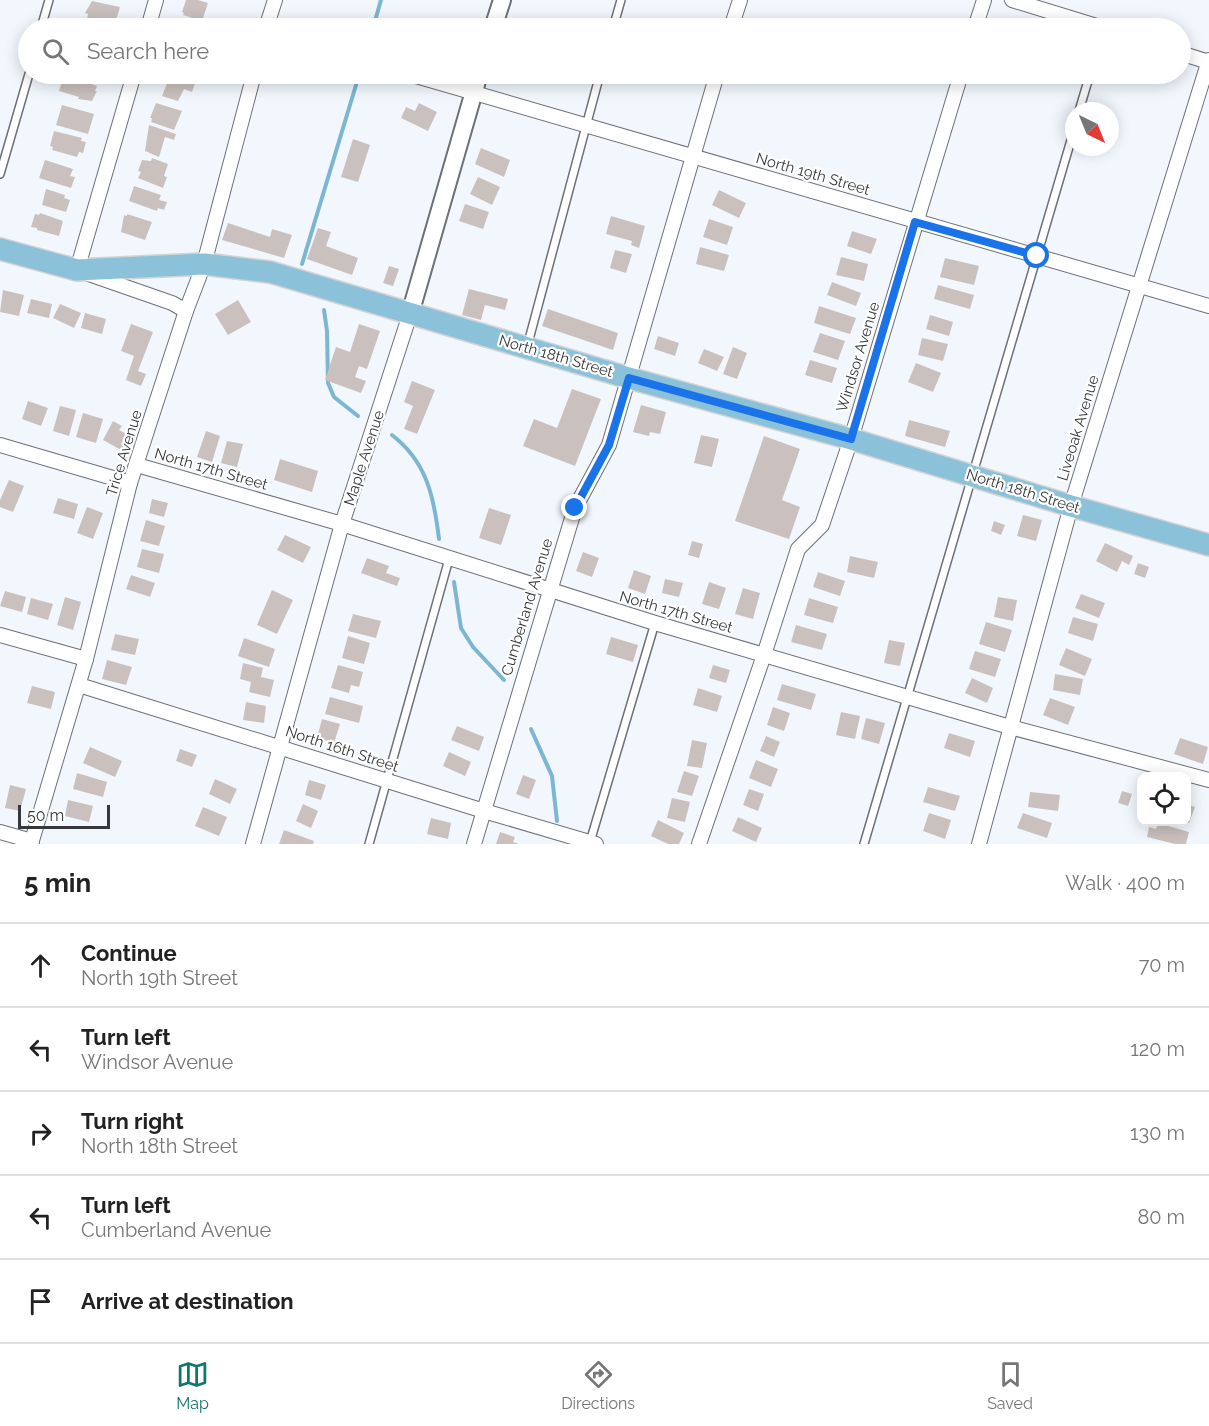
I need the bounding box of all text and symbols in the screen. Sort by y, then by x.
search box [18,18,1191,84]
icon: search [39,35,72,68]
text: Search here [87,38,209,64]
north arrow [1065,102,1119,156]
street label: North 19th Street [754,149,872,199]
route start [1023,242,1049,268]
street label: Windsor Avenue [833,300,883,414]
street label: North 18th Street [497,331,615,381]
street label: Liveoak Avenue [1053,373,1103,483]
street label: Trice Avenue [102,407,146,498]
street label: Maple Avenue [340,408,388,508]
street label: North 17th Street [152,444,270,494]
street label: North 18th Street [964,465,1082,517]
route end [561,494,587,520]
street label: Cumberland Avenue [498,536,557,678]
street label: North 17th Street [617,587,735,637]
street label: North 16th Street [283,722,401,776]
map controls [1137,772,1191,826]
button: locate [1137,772,1191,826]
scale bar [18,802,110,830]
text: 50 m [27,806,64,825]
text: 5 min [24,868,91,898]
text: Walk · 400 m [1065,871,1185,895]
text: Continue [81,940,177,966]
icon: ahead [24,949,57,982]
text: 70 m [1139,953,1185,977]
text: North 19th Street [81,966,238,990]
text: Turn left [81,1024,171,1050]
icon: left [24,1033,57,1066]
text: 120 m [1130,1037,1185,1061]
text: Windsor Avenue [81,1050,233,1074]
text: Turn right [81,1108,184,1134]
icon: right [24,1117,57,1150]
text: 130 m [1130,1121,1185,1145]
text: North 18th Street [81,1134,238,1158]
text: Turn left [81,1192,171,1218]
icon: left [24,1201,57,1234]
text: 80 m [1137,1205,1185,1229]
text: Cumberland Avenue [81,1218,271,1242]
icon: arrive [24,1285,57,1318]
text: Arrive at destination [81,1288,294,1314]
tab: Map [176,1358,209,1413]
tab: Directions [561,1358,635,1413]
tab: Saved [987,1358,1033,1413]

